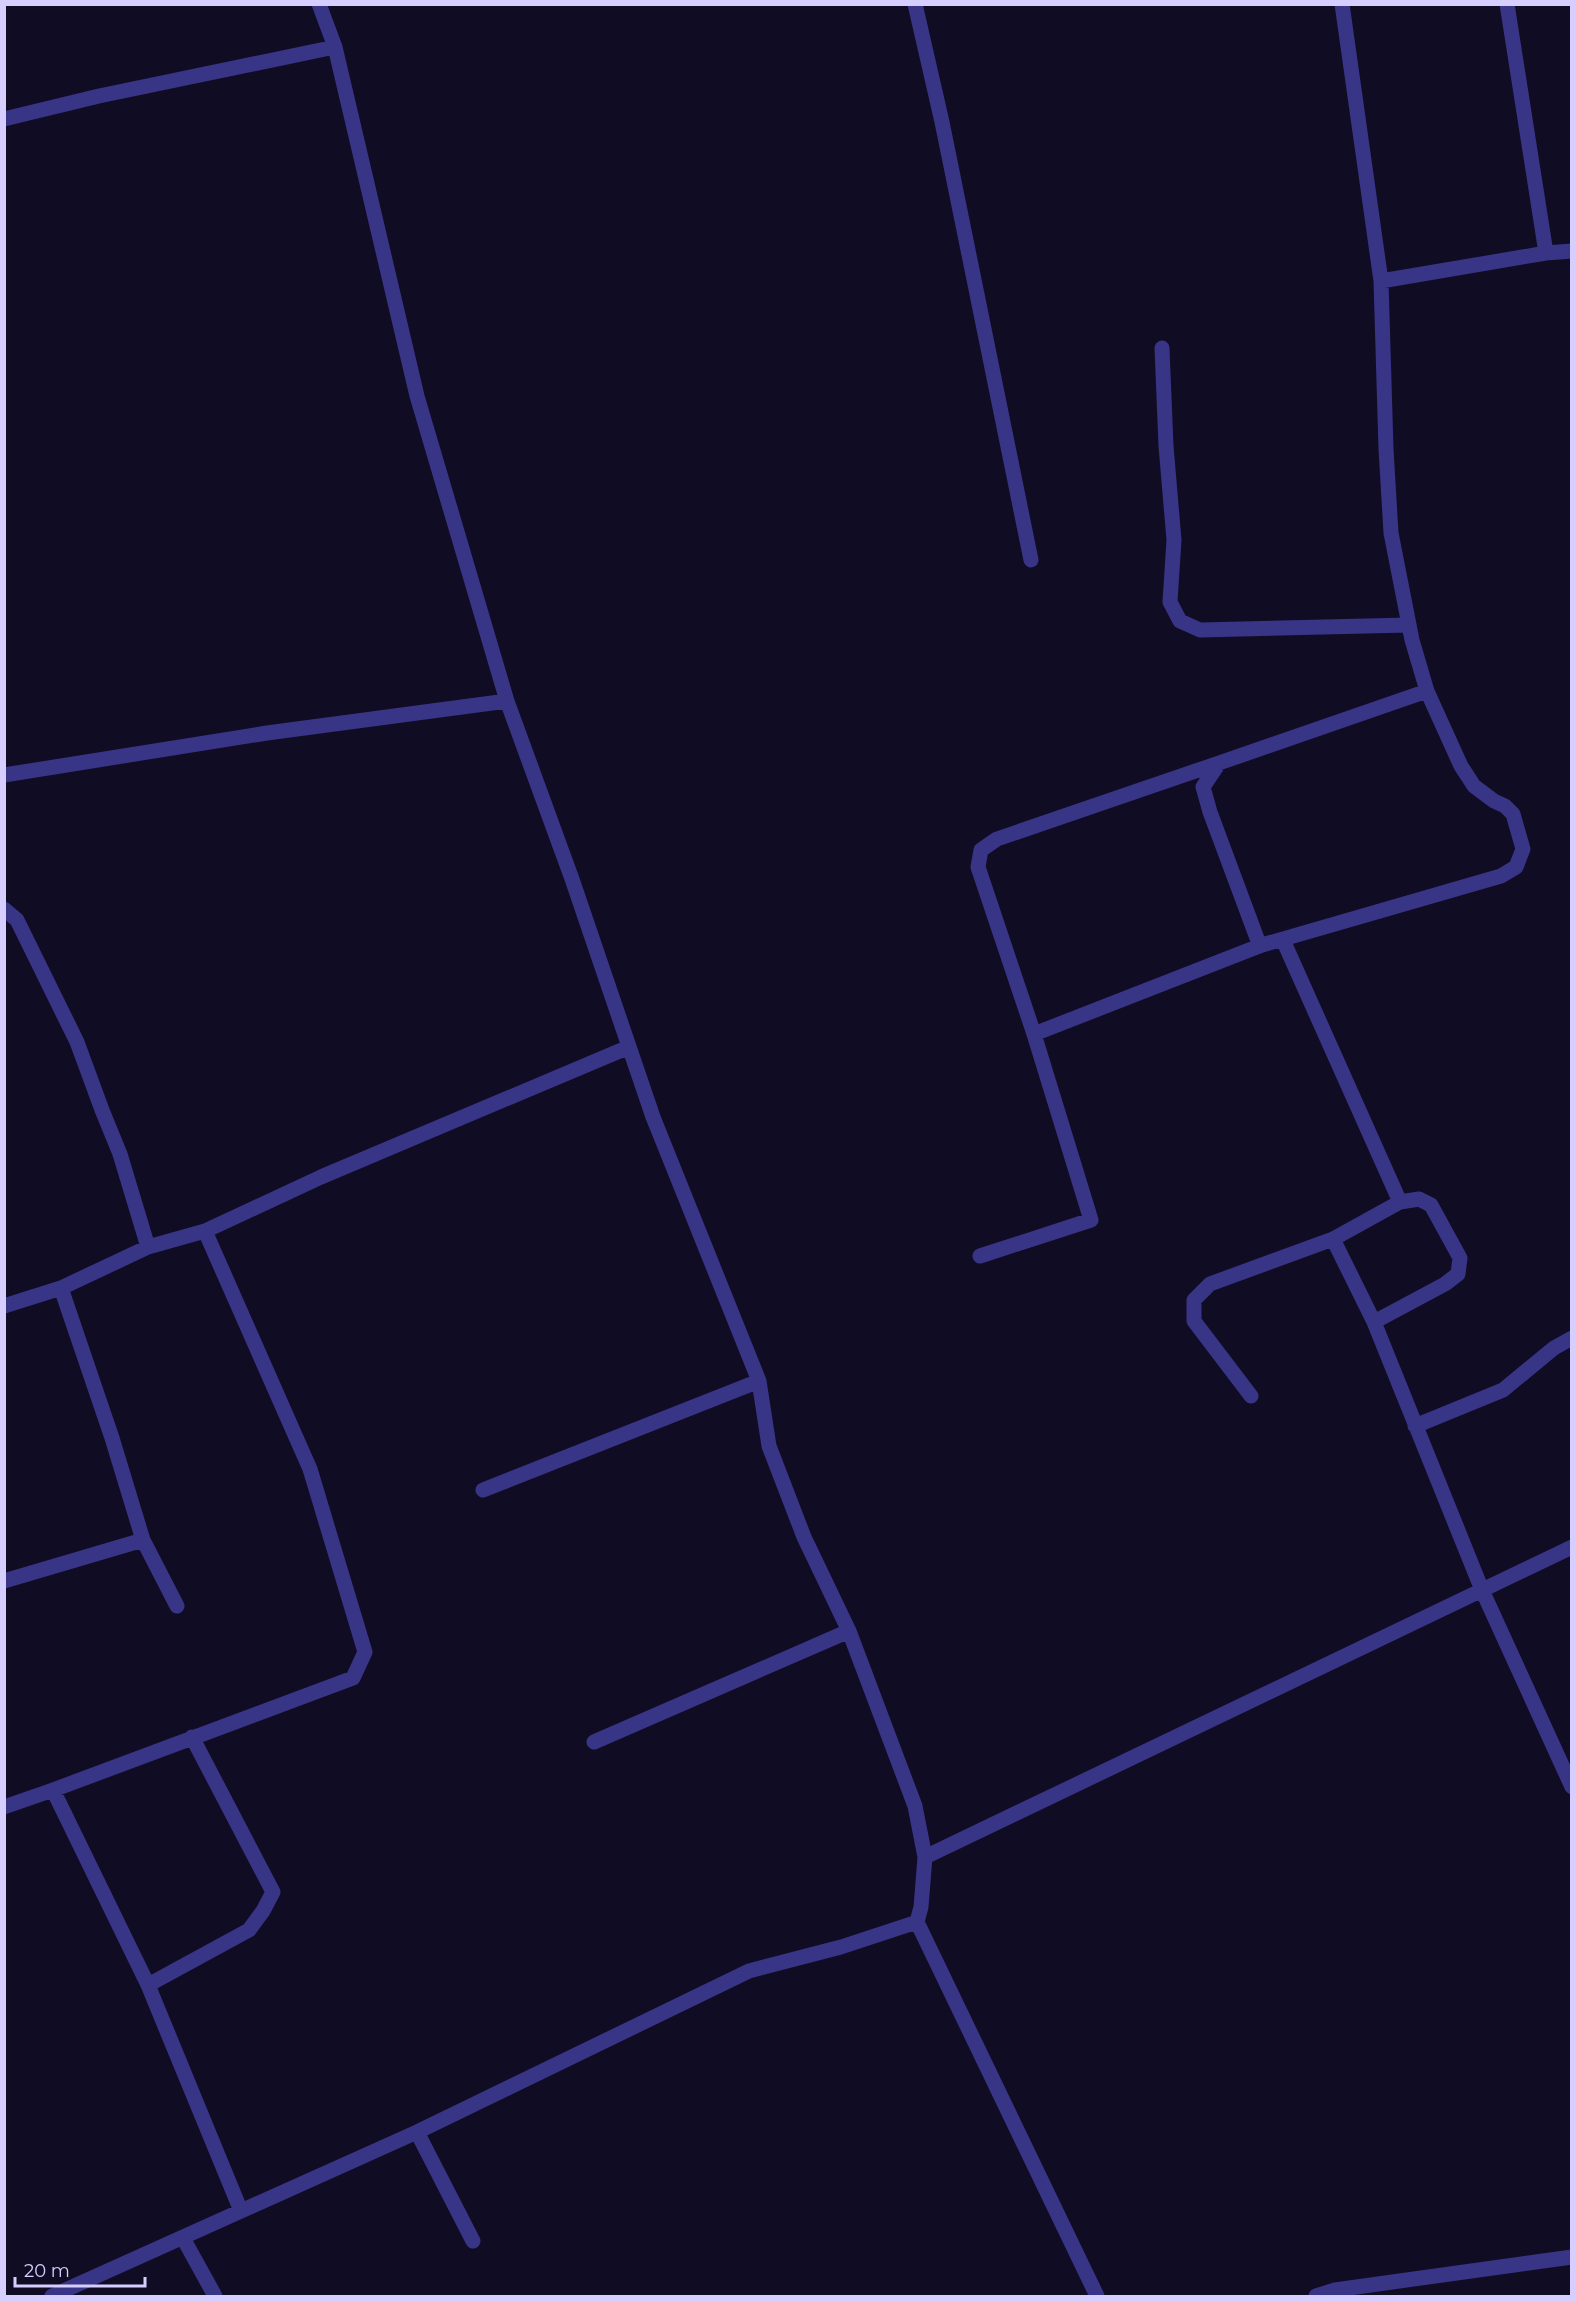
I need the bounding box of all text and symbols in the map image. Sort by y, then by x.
scale bar [15,2250,146,2288]
text: 20 m [24,2260,70,2282]

